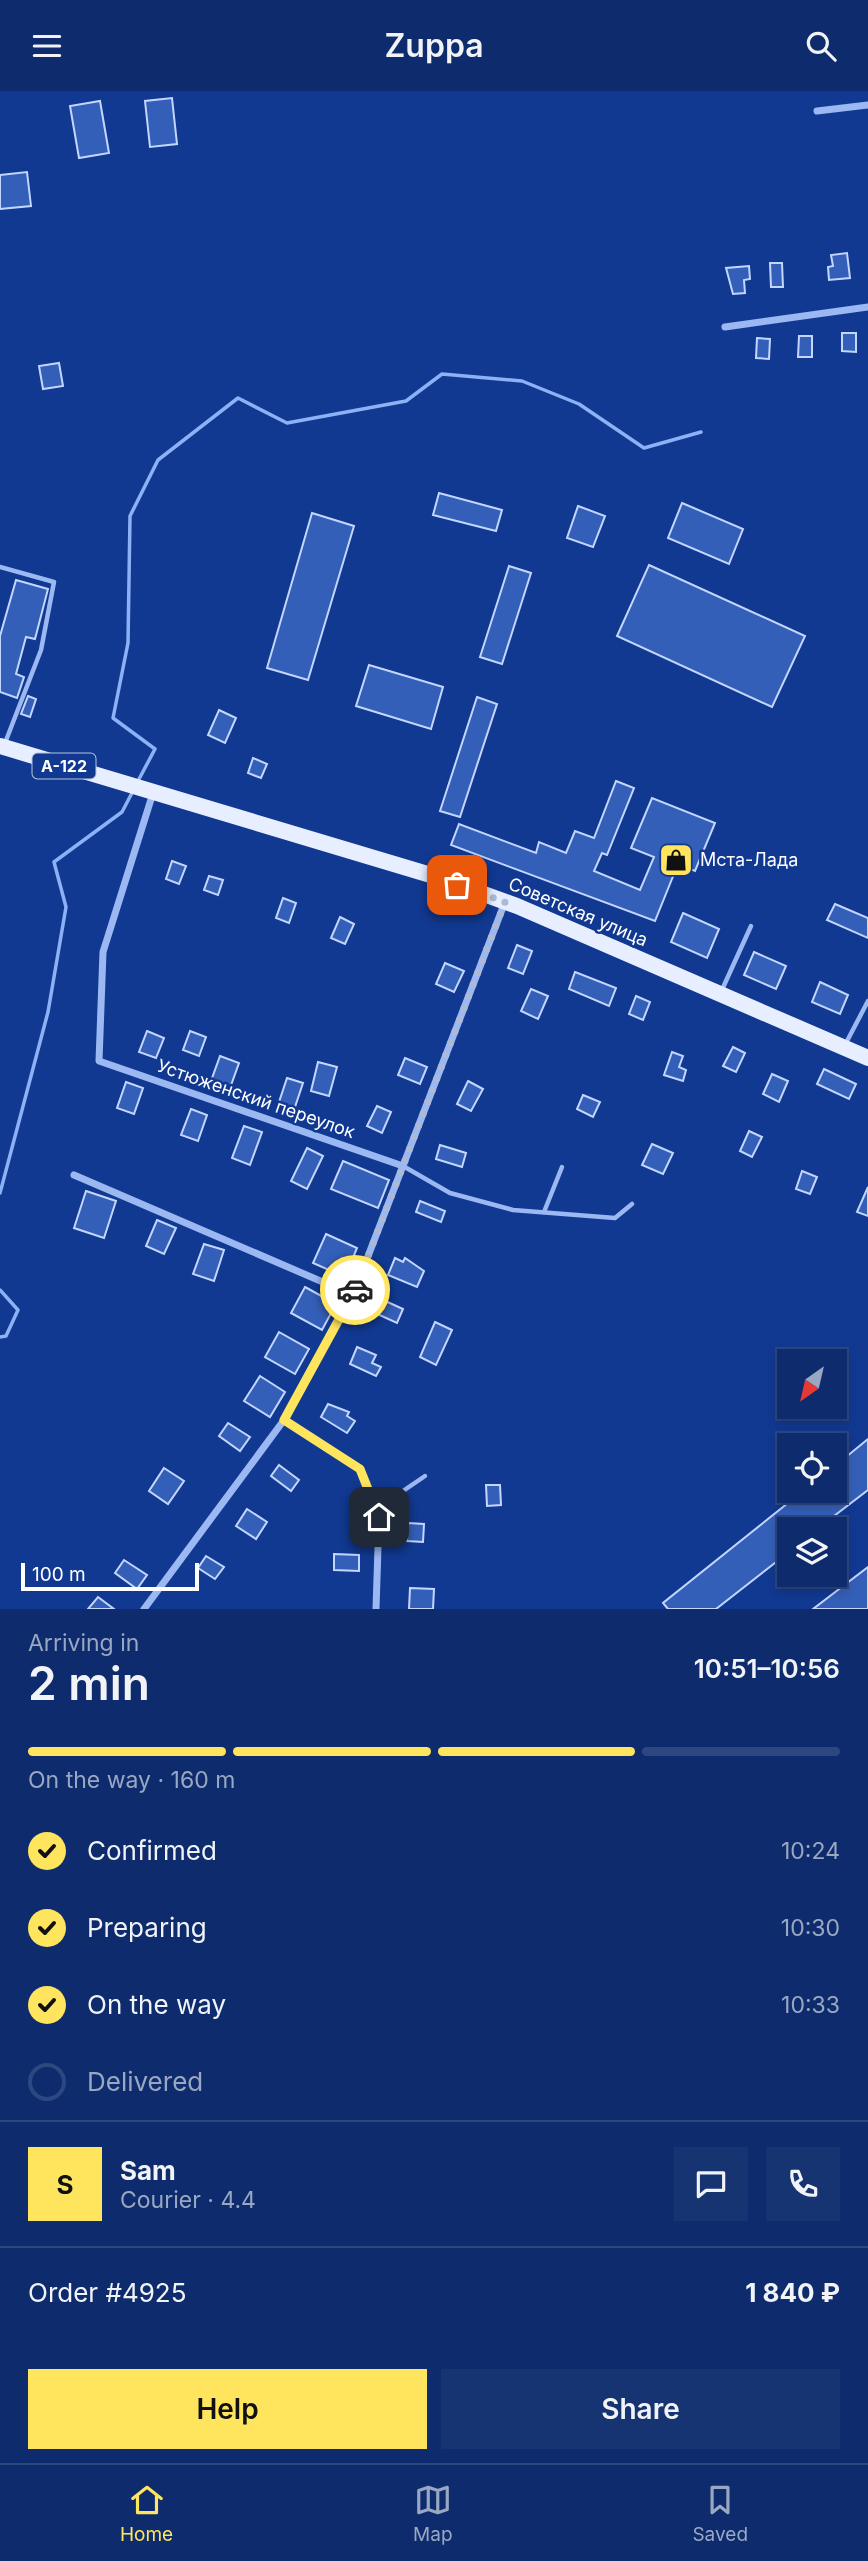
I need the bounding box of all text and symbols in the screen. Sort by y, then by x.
text: Zuppa [384,26,484,65]
icon: menu [28,27,66,65]
icon: search [802,27,840,65]
road number: А-122 [32,753,96,779]
shop icon: Мста-Лада [657,841,695,879]
place label: Мста-Лада [700,849,798,870]
pin [427,855,487,915]
icon: bag [438,866,476,904]
street label: Советская улица [506,873,651,950]
street label: Устюженский переулок [155,1055,358,1142]
courier [320,1255,390,1325]
icon: car [336,1271,374,1309]
north arrow [777,1349,847,1419]
map controls [777,1349,847,1587]
button: locate [777,1433,847,1503]
pin [349,1487,409,1547]
icon: home [360,1498,398,1536]
button: layers [777,1517,847,1587]
scale bar [21,1560,200,1592]
text: 100 m [32,1563,86,1586]
text: Arriving in [28,1629,139,1657]
text: 10:51–10:56 [694,1653,840,1684]
text: 2 min [28,1655,150,1711]
text: On the way · 160 m [28,1766,235,1794]
icon: check [28,1832,66,1870]
text: Confirmed [87,1835,217,1866]
text: 10:24 [781,1837,840,1865]
icon: check [28,1909,66,1947]
text: Preparing [87,1912,207,1943]
text: 10:30 [781,1914,840,1942]
icon: check [28,1986,66,2024]
text: On the way [87,1989,226,2020]
text: 10:33 [781,1991,840,2019]
text: Delivered [87,2066,203,2097]
button: chat [674,2147,748,2221]
button: phone [766,2147,840,2221]
text: Sam [120,2155,176,2186]
text: S [56,2169,74,2200]
text: Courier · 4.4 [120,2186,256,2214]
text: Order #4925 [28,2277,186,2308]
text: 1 840 ₽ [745,2277,840,2308]
button: Help [28,2369,427,2449]
button: Share [441,2369,840,2449]
tab: Home [120,2481,173,2546]
tab: Map [413,2481,453,2546]
tab: Saved [692,2481,748,2546]

